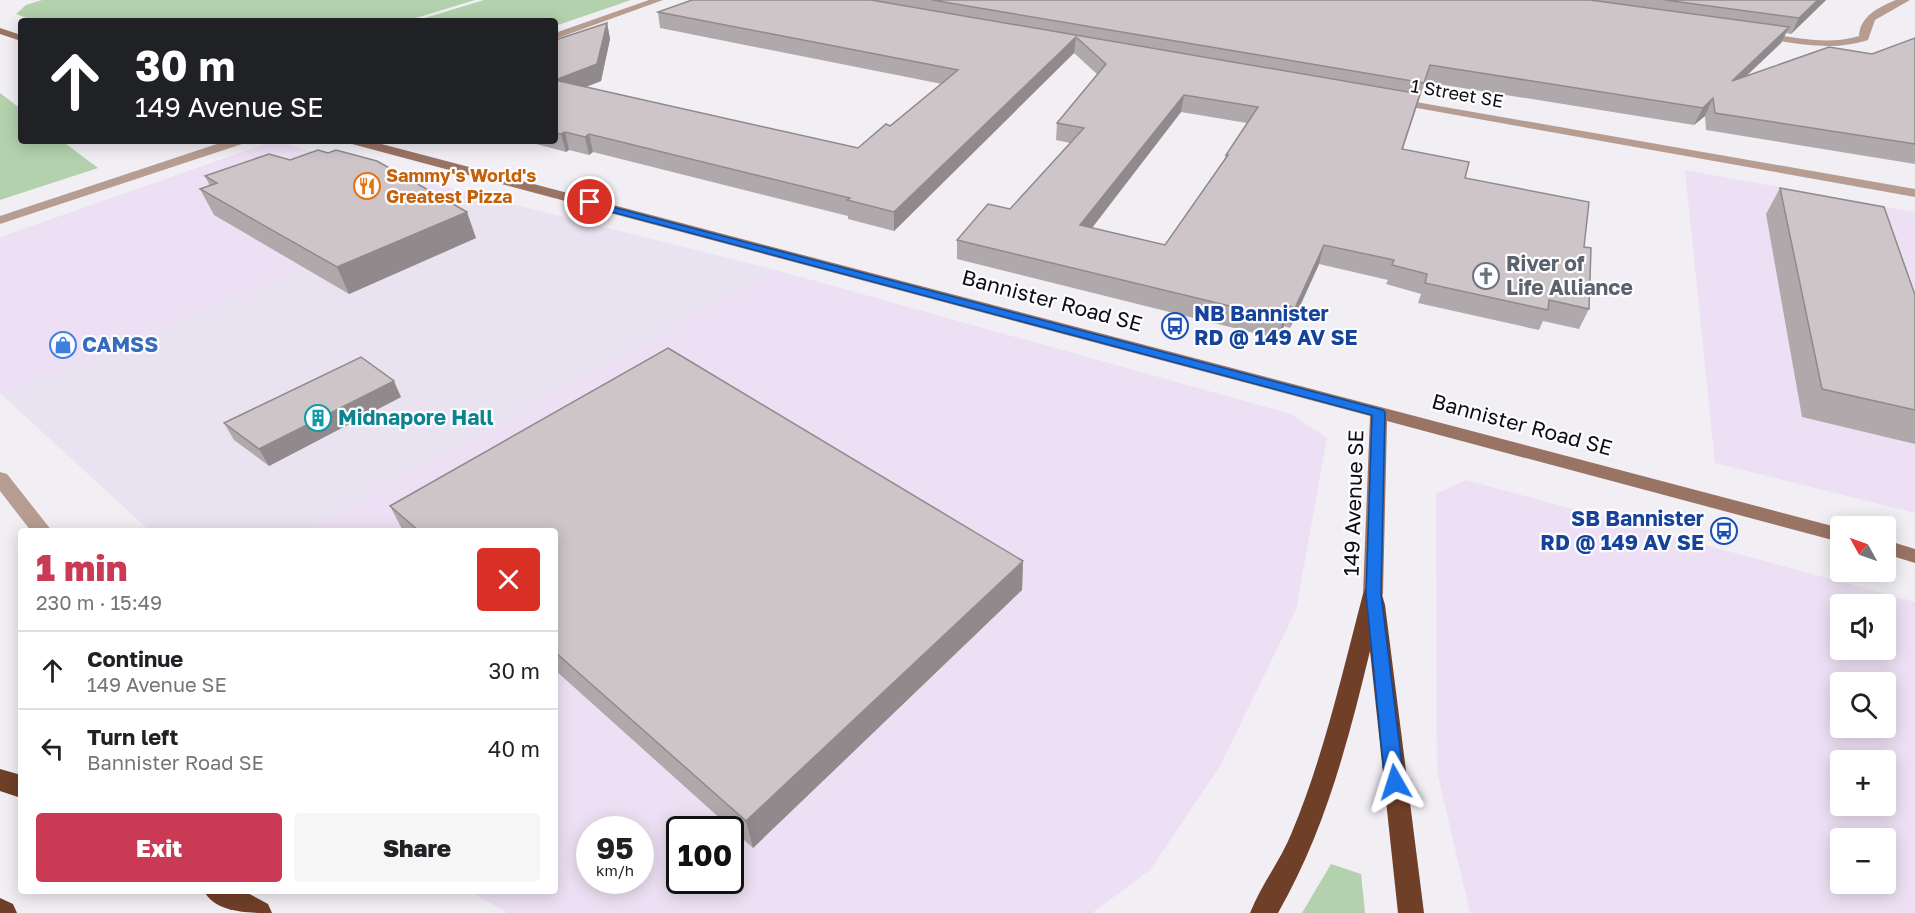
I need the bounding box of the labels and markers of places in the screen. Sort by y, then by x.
place label: Sammy's World's Greatest Pizza [386,164,536,207]
restaurant icon: Sammy's World's Greatest Pizza [352,171,382,201]
pin [564,176,615,227]
place label: River of Life Alliance [1506,250,1633,300]
church icon: River of Life Alliance [1471,261,1501,291]
place label: NB Bannister RD @ 149 AV SE [1194,300,1358,350]
bus stop icon: NB Bannister RD @ 149 AV SE [1160,311,1190,341]
shop icon: CAMSS [48,330,78,360]
place label: CAMSS [82,331,158,357]
building icon: Midnapore Hall [303,403,333,433]
place label: Midnapore Hall [338,404,493,430]
place label: SB Bannister RD @ 149 AV SE [1540,505,1704,555]
bus stop icon: SB Bannister RD @ 149 AV SE [1709,516,1739,546]

